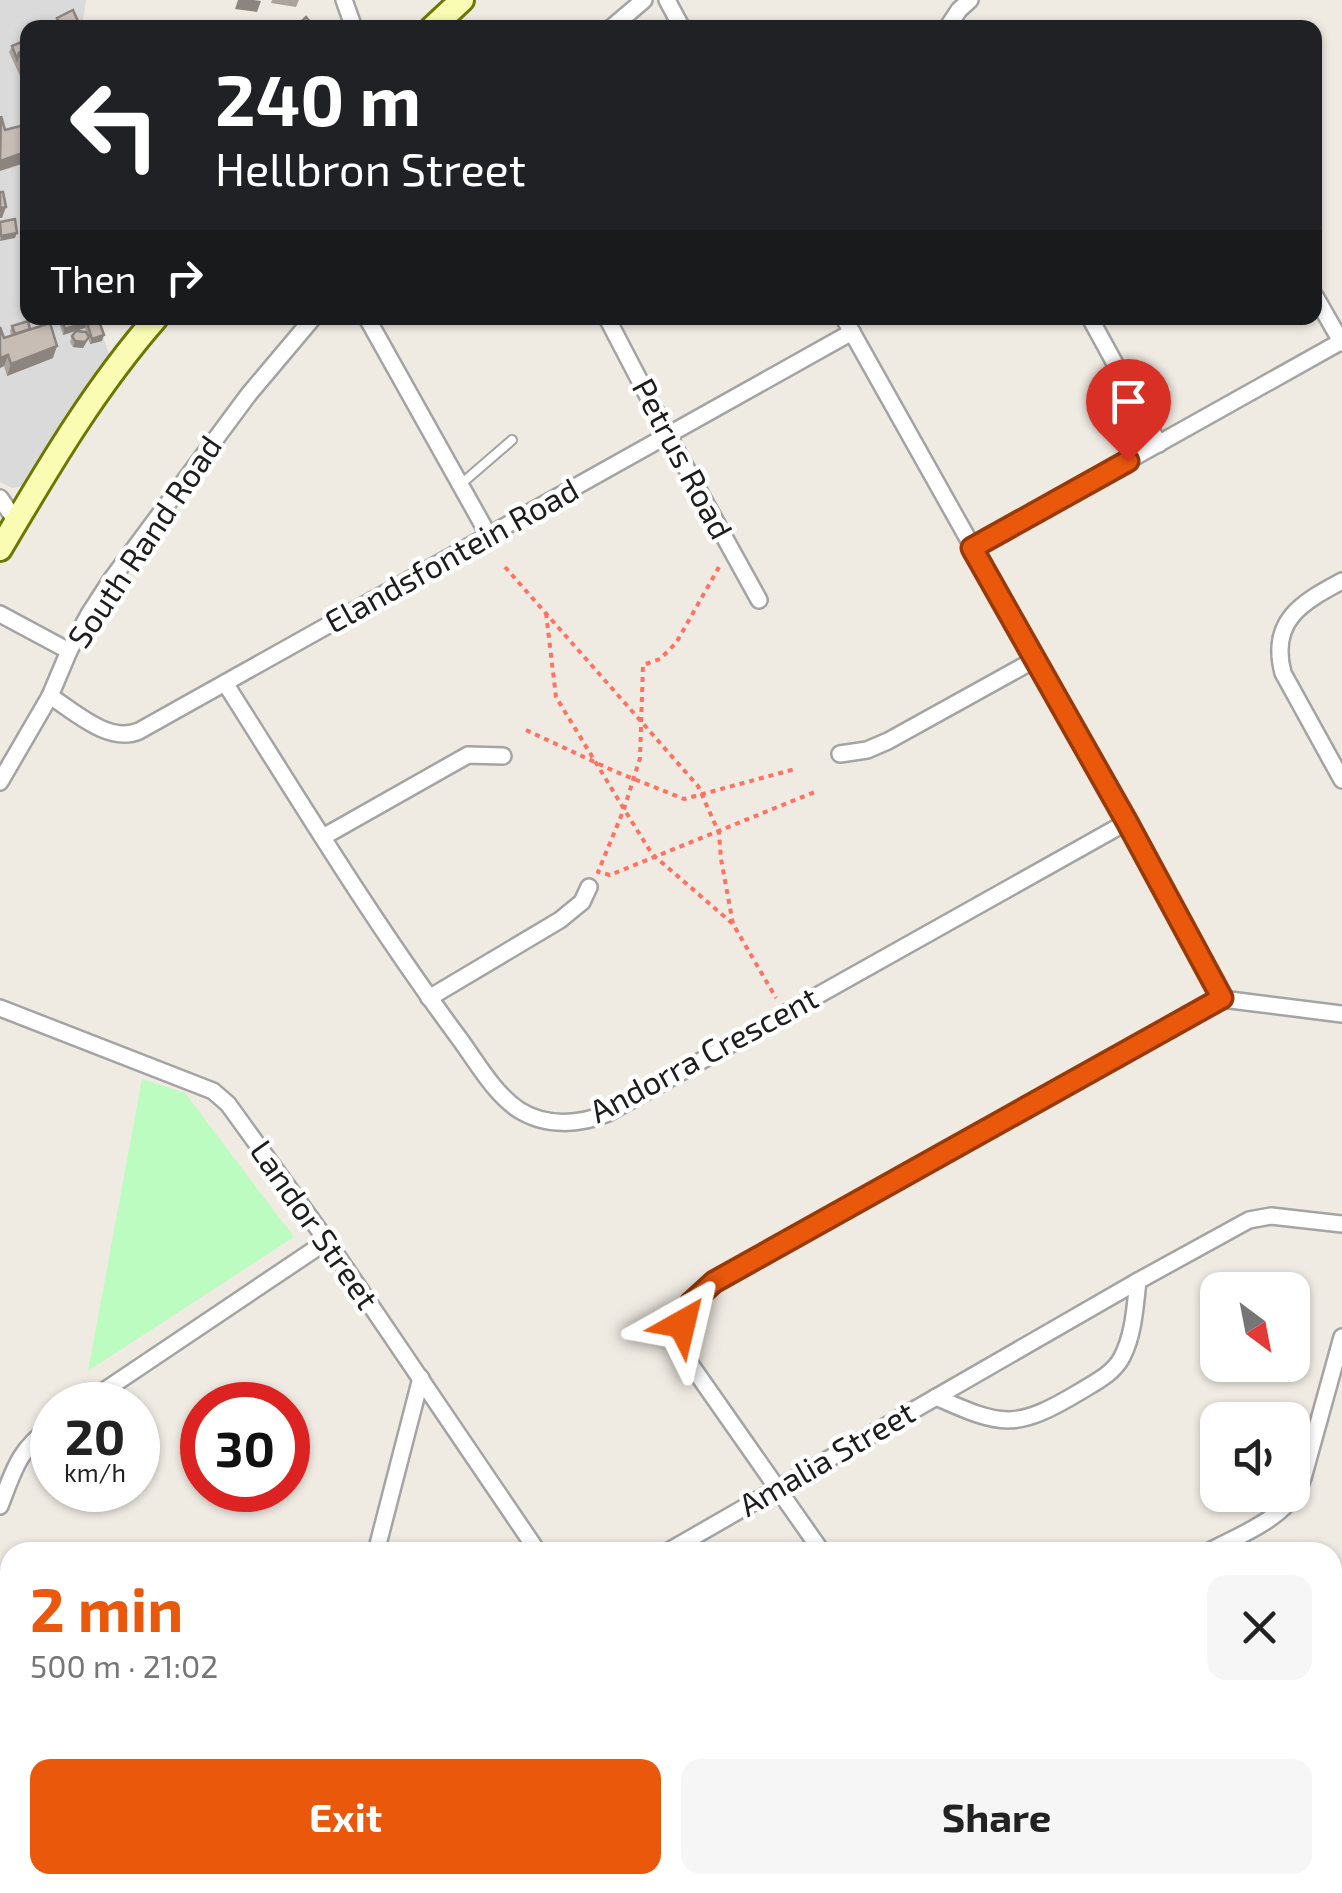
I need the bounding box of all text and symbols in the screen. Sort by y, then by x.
text: 240 m [215,56,421,140]
icon: left [50,60,180,190]
text: Hellbron Street [215,141,526,195]
icon: right [157,250,212,305]
text: Then [50,255,137,301]
pin [1086,359,1171,462]
street label: Petrus Road [626,371,742,545]
icon: arrive [1101,374,1156,429]
street label: South Rand Road [58,428,228,654]
street label: Elandsfontein Road [318,469,584,640]
street label: Andorra Crescent [583,977,824,1129]
street label: Landor Street [243,1132,388,1316]
position arrow [630,1272,734,1376]
north arrow [1200,1272,1310,1382]
map controls [1200,1272,1310,1512]
speed limit sign: 30 [180,1382,310,1512]
street label: Amalia Street [731,1392,921,1523]
button: sound [1200,1402,1310,1512]
text: 20 [65,1405,125,1465]
text: km/h [64,1457,126,1487]
text: 2 min [30,1572,183,1644]
button: close [1207,1575,1312,1680]
text: 500 m · 21:02 [30,1646,218,1684]
button: Exit [30,1759,661,1874]
button: Share [681,1759,1312,1874]

